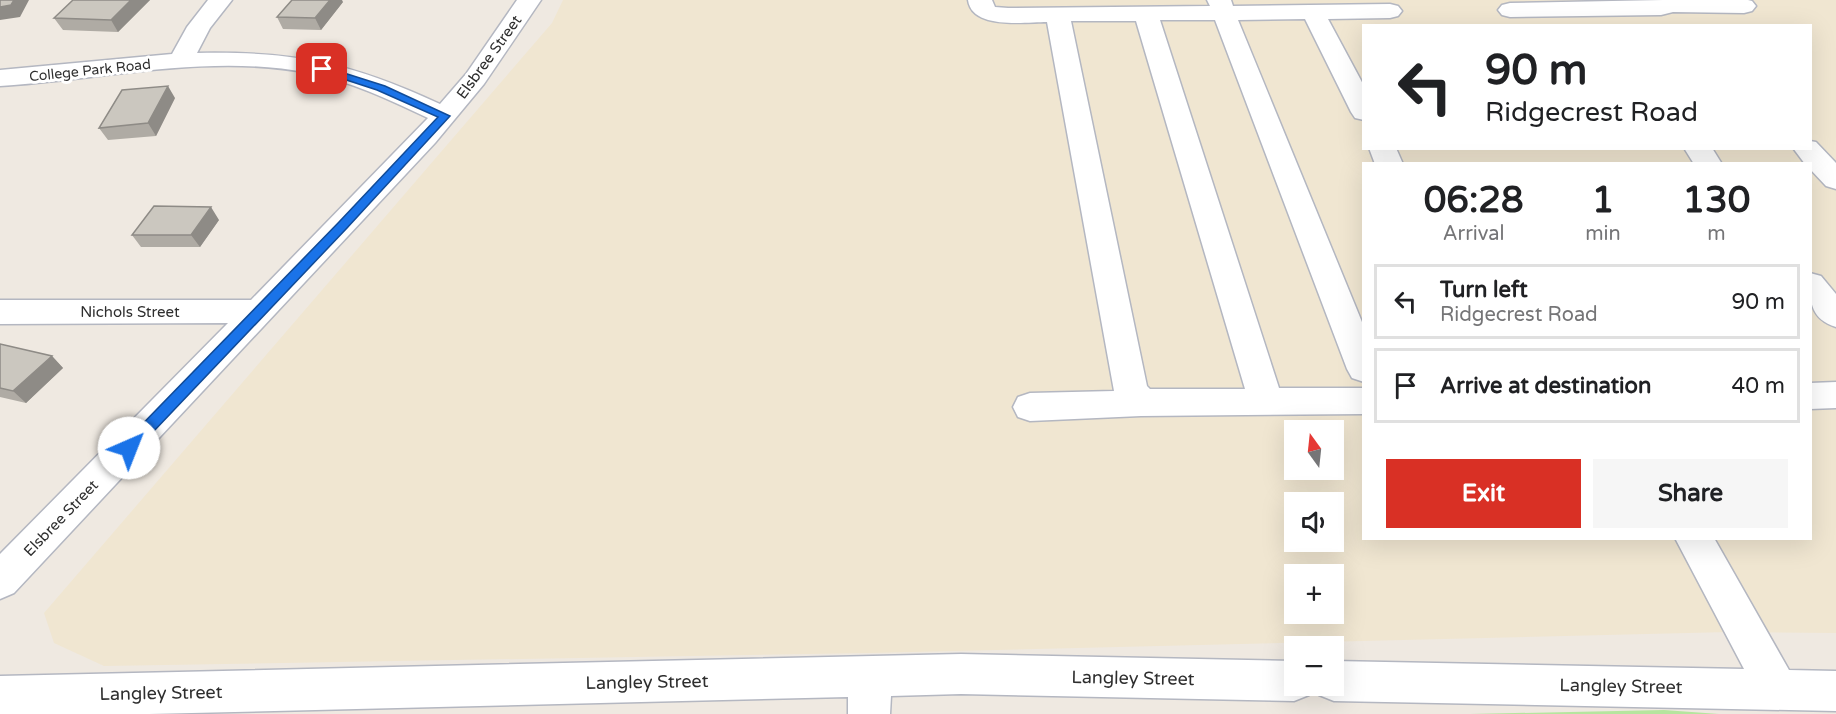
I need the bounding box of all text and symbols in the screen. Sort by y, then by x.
street label: Elsbree Street [453,11,526,102]
pin [296,43,347,94]
text: 90 m [1485,45,1587,96]
icon: left [1386,48,1464,126]
icon: arrive [305,52,338,85]
street label: College Park Road [28,56,152,85]
text: Ridgecrest Road [1485,96,1698,129]
text: 06:28 [1424,179,1524,222]
text: 1 [1592,179,1614,222]
text: 130 [1682,179,1750,222]
text: Arrival [1443,222,1505,246]
text: min [1585,222,1621,246]
text: m [1707,222,1726,246]
text: Turn left [1440,277,1528,303]
icon: left [1389,285,1422,318]
text: 90 m [1731,289,1785,315]
street label: Nichols Street [80,303,180,321]
text: Ridgecrest Road [1440,303,1598,327]
icon: arrive [1389,369,1422,402]
text: Arrive at destination [1440,373,1651,399]
text: 40 m [1731,373,1785,399]
position arrow [97,416,161,480]
north arrow [1284,420,1344,480]
map controls [1284,420,1344,696]
button: Exit [1386,459,1581,528]
button: Share [1593,459,1788,528]
street label: Elsbree Street [20,476,102,560]
button: sound [1284,492,1344,552]
button: + [1284,564,1344,624]
button: − [1284,636,1344,696]
street label: Langley Street [1071,666,1195,690]
street label: Langley Street [585,670,709,694]
street label: Langley Street [1559,674,1683,698]
street label: Langley Street [99,681,223,705]

